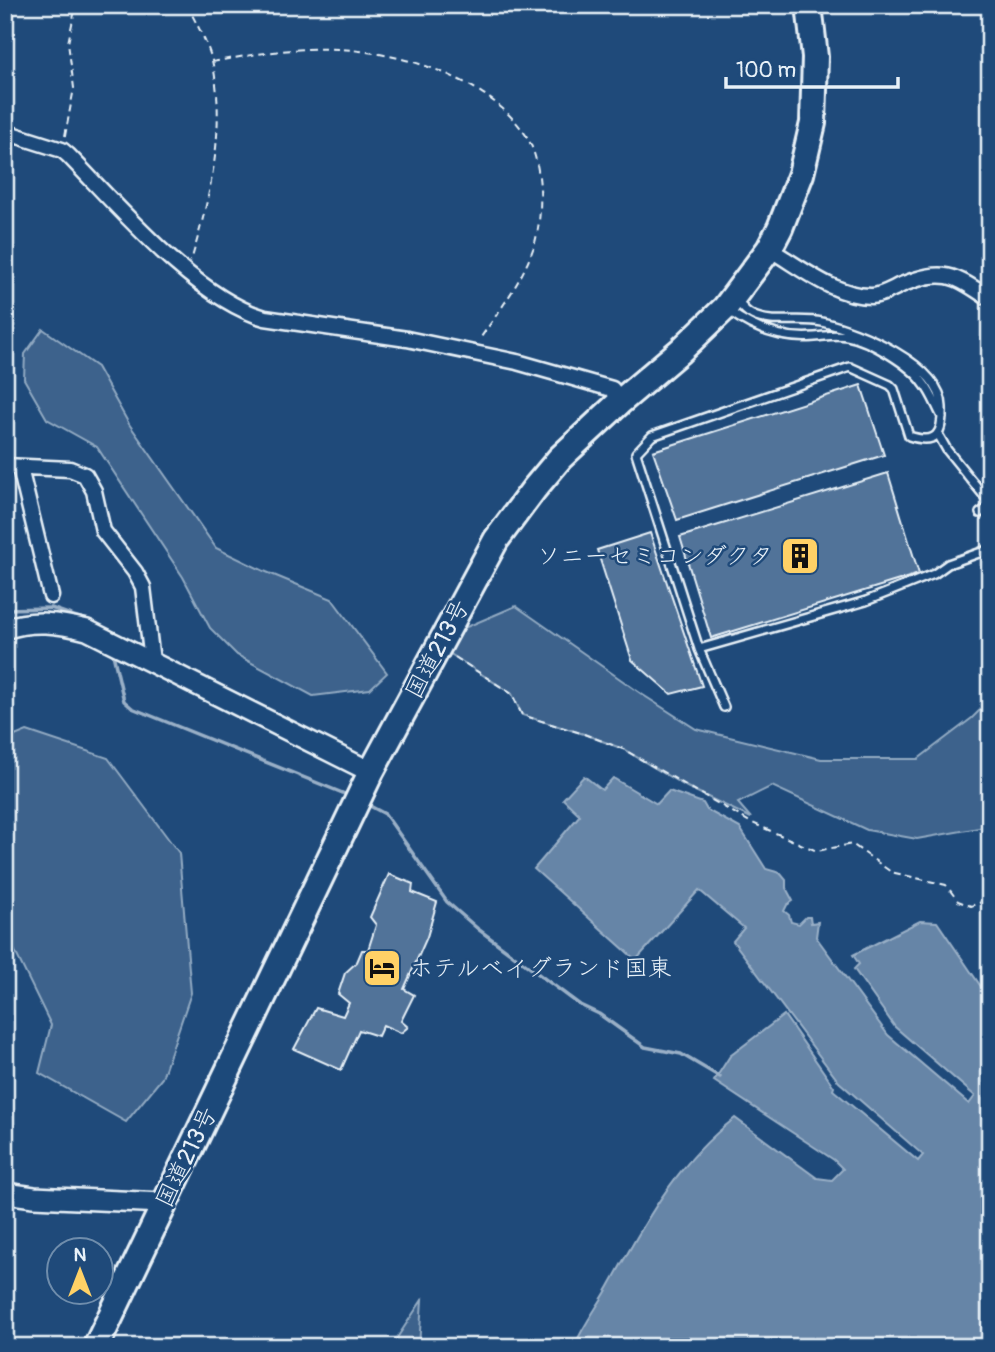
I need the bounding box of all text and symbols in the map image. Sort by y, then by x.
scale bar [726,46,897,90]
text: 100 m [736,57,796,84]
building icon: ソニーセミコンダクタ [779,535,821,577]
place label: ソニーセミコンダクタ [536,542,773,571]
street label: 国道213号 [399,595,476,704]
hotel icon: ホテルベイグランド国東 [361,947,403,989]
place label: ホテルベイグランド国東 [409,954,672,983]
street label: 国道213号 [150,1102,223,1212]
north arrow [46,1236,116,1306]
text: N [74,1243,87,1267]

